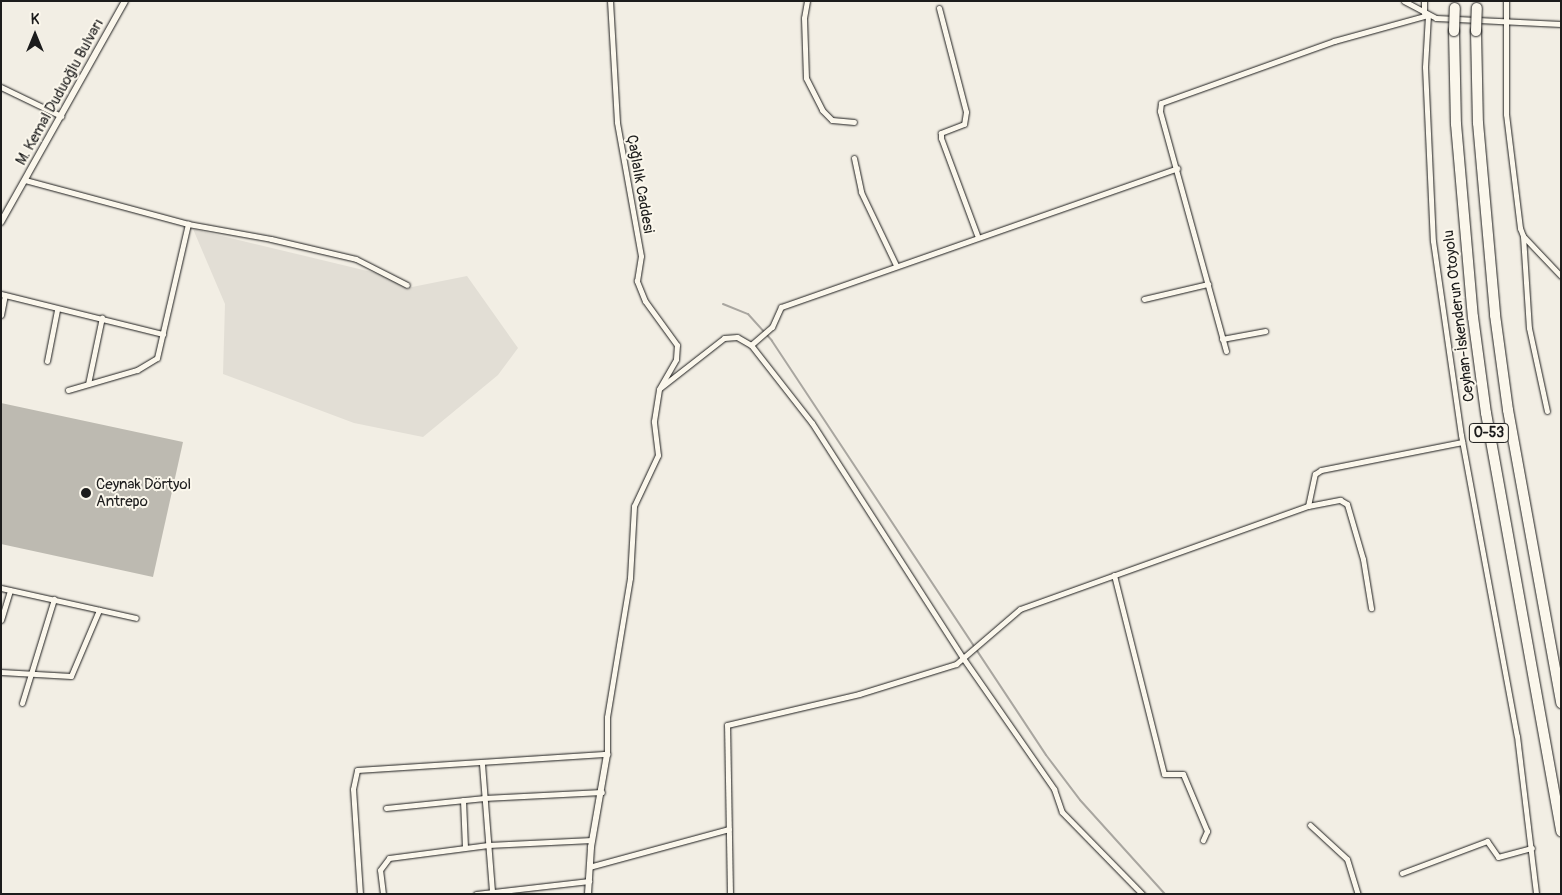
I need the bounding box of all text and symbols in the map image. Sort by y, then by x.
north arrow [10,10,60,60]
street label: M. Kemal Duduoğlu Bulvarı [12,16,108,168]
street label: Çağlalık Caddesi [622,133,658,235]
street label: Ceyhan-İskenderun Otoyolu [1440,229,1478,403]
road number: O-53 [1468,422,1510,444]
place label: Ceynak Dörtyol Antrepo [96,475,191,510]
marker: Ceynak Dörtyol Antrepo [80,487,92,499]

